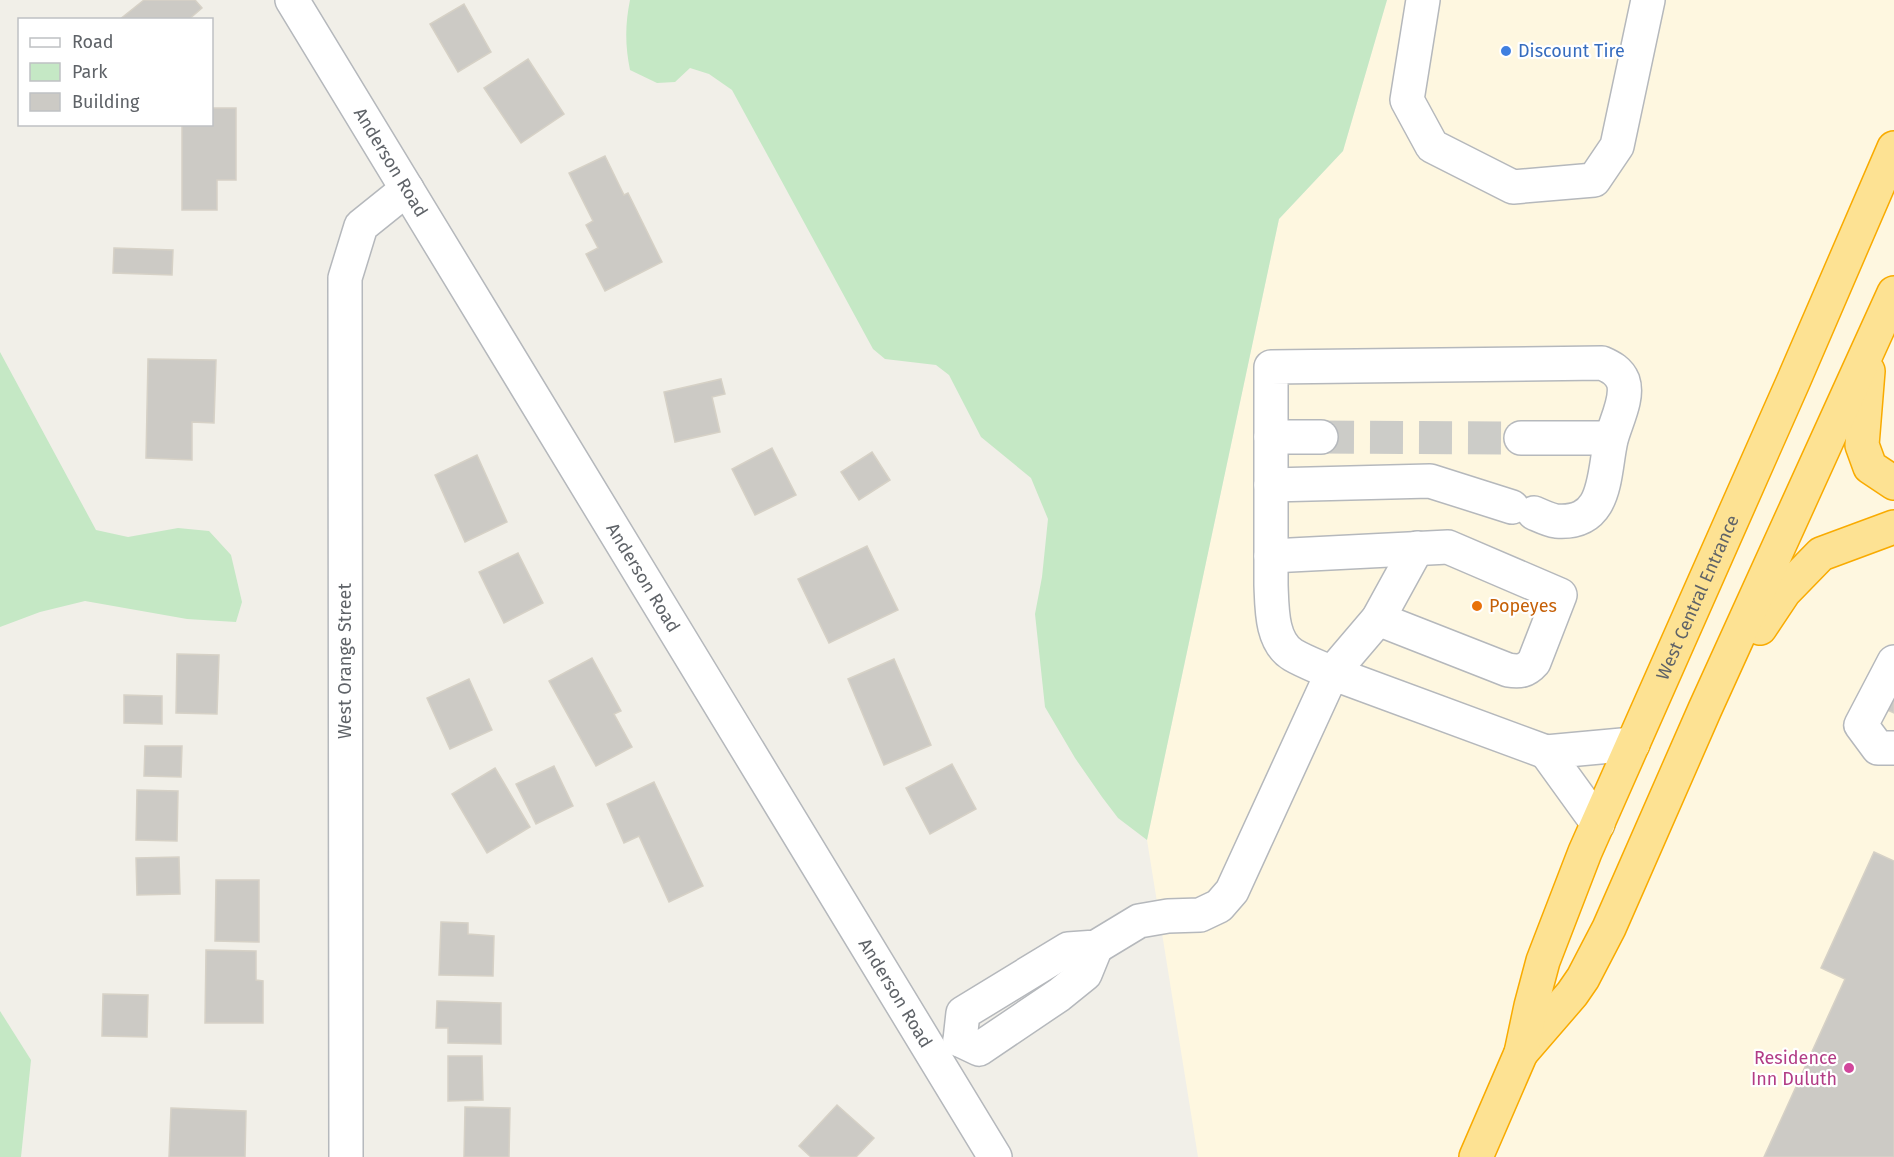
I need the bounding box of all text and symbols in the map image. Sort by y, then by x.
legend [18,18,213,126]
text: Road [72,31,114,53]
place label: Discount Tire [1518,40,1625,62]
marker: Discount Tire [1499,44,1513,58]
text: Park [72,61,108,83]
text: Building [72,91,140,113]
street label: Anderson Road [349,104,432,221]
street label: West Central Entrance [1652,512,1744,683]
street label: Anderson Road [601,519,685,636]
street label: West Orange Street [334,583,356,739]
place label: Popeyes [1489,595,1557,617]
marker: Popeyes [1470,599,1484,613]
street label: Anderson Road [854,934,937,1052]
place label: Residence Inn Duluth [1751,1047,1837,1090]
marker: Residence Inn Duluth [1842,1061,1856,1075]

